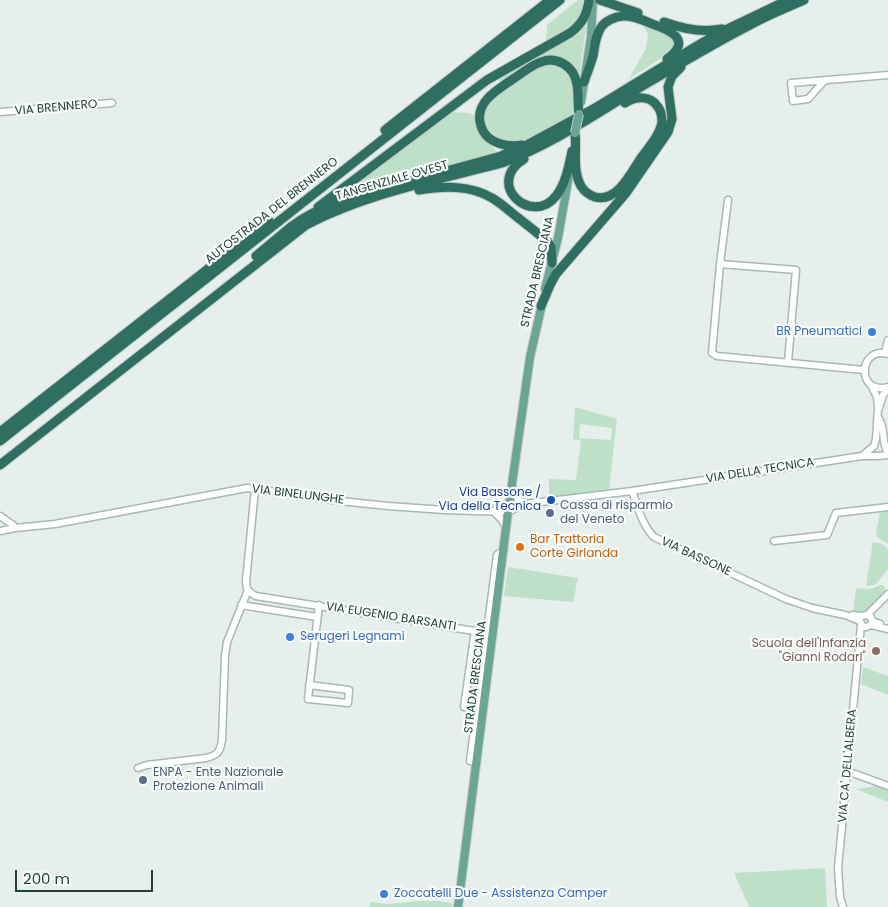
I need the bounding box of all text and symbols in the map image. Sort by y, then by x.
street label: VIA BRENNERO [14,97,98,119]
street label: AUTOSTRADA DEL BRENNERO [203,155,341,267]
street label: TANGENZIALE OVEST [334,158,450,204]
street label: STRADA BRESCIANA [518,215,558,329]
place label: BR Pneumatici [776,325,862,339]
marker: BR Pneumatici [866,326,878,338]
street label: VIA DELLA TECNICA [705,455,815,487]
street label: VIA BINELUNGHE [251,482,345,508]
place label: Via Bassone / Via della Tecnica [439,486,541,514]
marker: Via Bassone / Via della Tecnica [545,494,557,506]
place label: Cassa di risparmio del Veneto [560,499,673,527]
marker: Cassa di risparmio del Veneto [544,507,556,519]
place label: Bar Trattoria Corte Girlanda [530,533,618,561]
street label: VIA BASSONE [659,534,733,580]
marker: Bar Trattoria Corte Girlanda [514,541,526,553]
street label: VIA EUGENIO BARSANTI [325,600,457,634]
street label: STRADA BRESCIANA [462,620,490,734]
place label: Serugeri Legnami [300,630,405,644]
marker: Serugeri Legnami [284,631,296,643]
place label: Scuola dell'Infanzia "Gianni Rodari" [752,637,866,665]
marker: Scuola dell'Infanzia "Gianni Rodari" [870,645,882,657]
street label: VIA CA' DELL'ALBERA [836,709,860,823]
place label: ENPA - Ente Nazionale Protezione Animali [153,766,283,794]
marker: ENPA - Ente Nazionale Protezione Animali [137,774,149,786]
scale bar [18,860,155,892]
text: 200 m [23,868,70,889]
place label: Zoccatelli Due - Assistenza Camper [394,887,607,901]
marker: Zoccatelli Due - Assistenza Camper [378,888,390,900]

